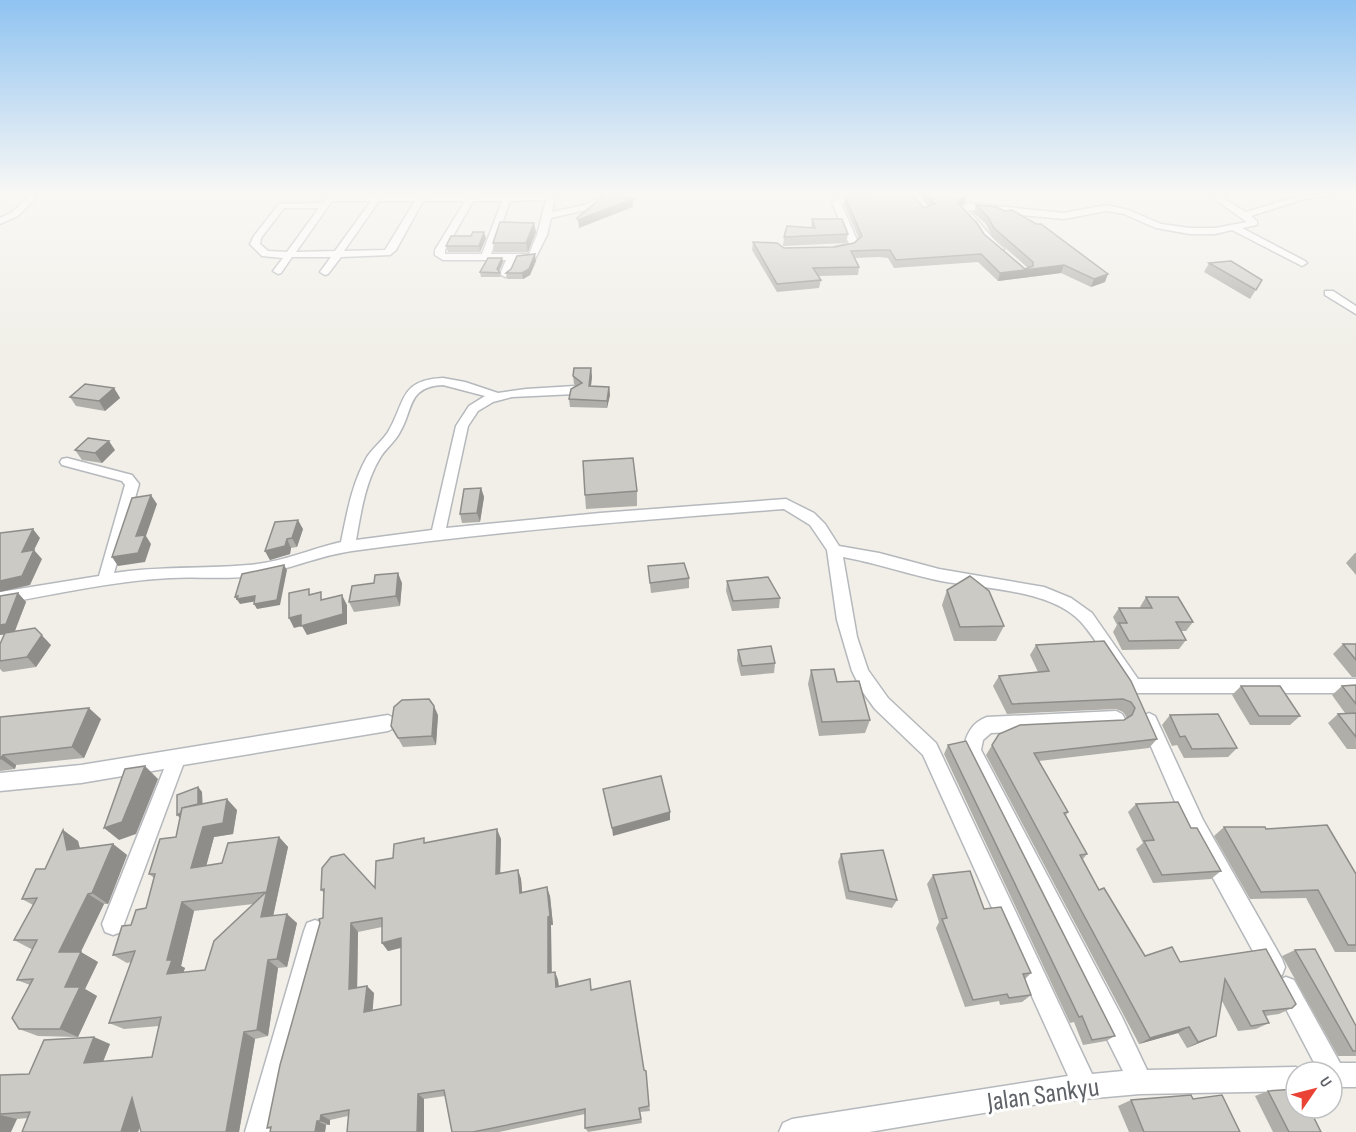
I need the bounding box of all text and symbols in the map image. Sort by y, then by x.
north arrow [1284,1060,1344,1120]
street label: Jalan Sankyu [984,1071,1101,1119]
text: U [1315,1073,1335,1091]

